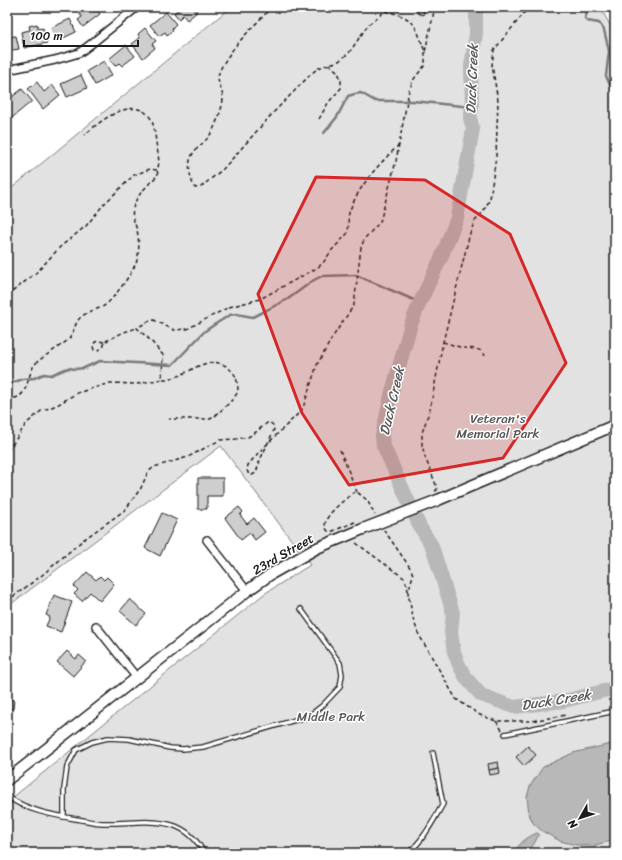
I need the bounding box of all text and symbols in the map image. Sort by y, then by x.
scale bar [24,22,138,48]
text: 100 m [30,25,63,47]
water label: Duck Creek [458,42,486,114]
water label: Duck Creek [372,363,412,438]
park label: Veteran's Memorial Park [456,407,540,445]
street label: 23rd Street [248,527,318,581]
water label: Duck Creek [520,682,594,718]
park label: Middle Park [297,705,365,728]
north arrow [560,798,600,838]
text: N [563,815,583,834]

